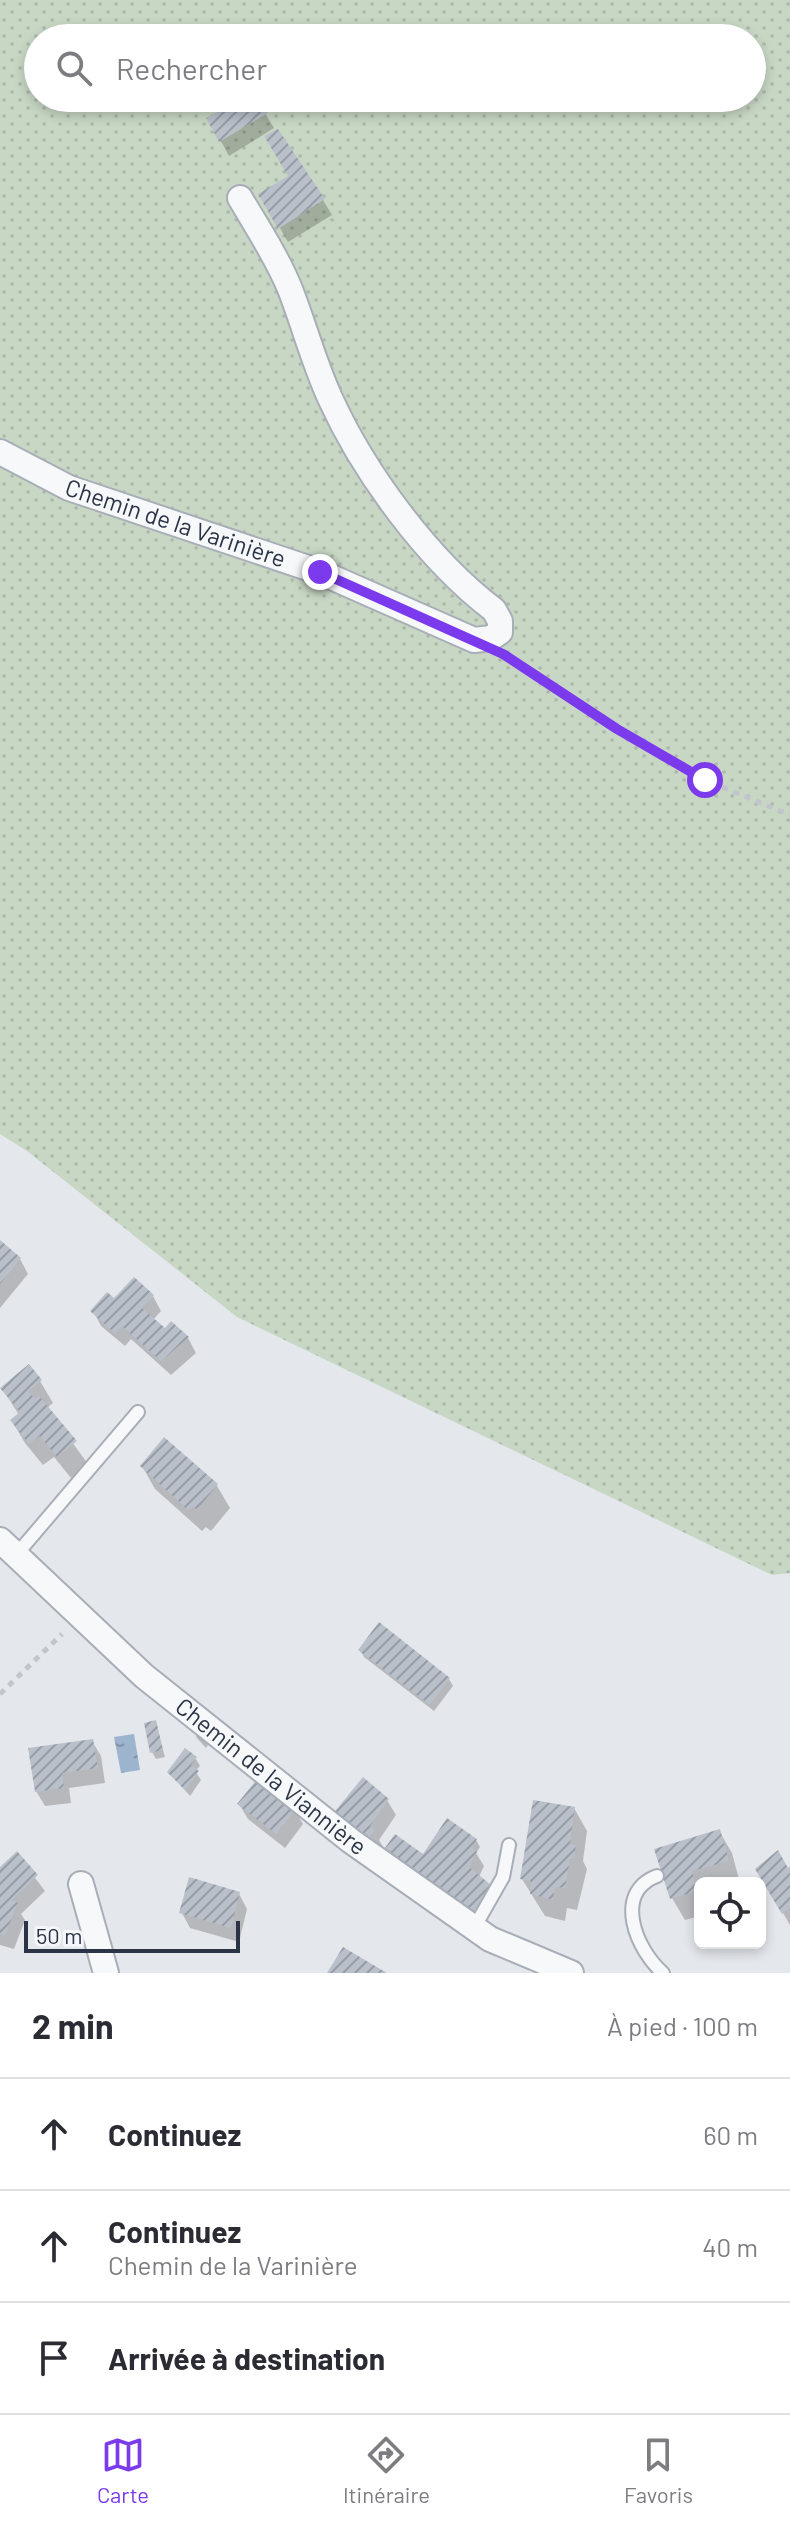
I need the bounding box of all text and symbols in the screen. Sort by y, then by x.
search box [24,24,766,112]
icon: search [52,46,96,90]
text: Rechercher [116,50,267,86]
street label: Chemin de la Varinière [62,472,290,573]
route end [302,554,338,590]
route start [687,762,723,798]
street label: Chemin de la Viannière [170,1691,373,1860]
map controls [694,1877,766,1949]
button: locate [694,1877,766,1949]
scale bar [24,1917,240,1953]
text: 50 m [36,1922,82,1948]
text: 2 min [32,2005,114,2046]
text: À pied · 100 m [607,2010,758,2041]
icon: ahead [32,2112,76,2156]
text: Continuez [108,2116,241,2152]
text: 60 m [703,2119,758,2150]
text: Continuez [108,2213,241,2249]
icon: ahead [32,2224,76,2268]
text: 40 m [702,2231,758,2262]
text: Chemin de la Varinière [108,2249,358,2280]
icon: arrive [32,2336,76,2380]
text: Arrivée à destination [108,2340,385,2376]
tab: Carte [97,2433,149,2507]
tab: Itinéraire [343,2433,430,2507]
tab: Favoris [624,2433,693,2507]

